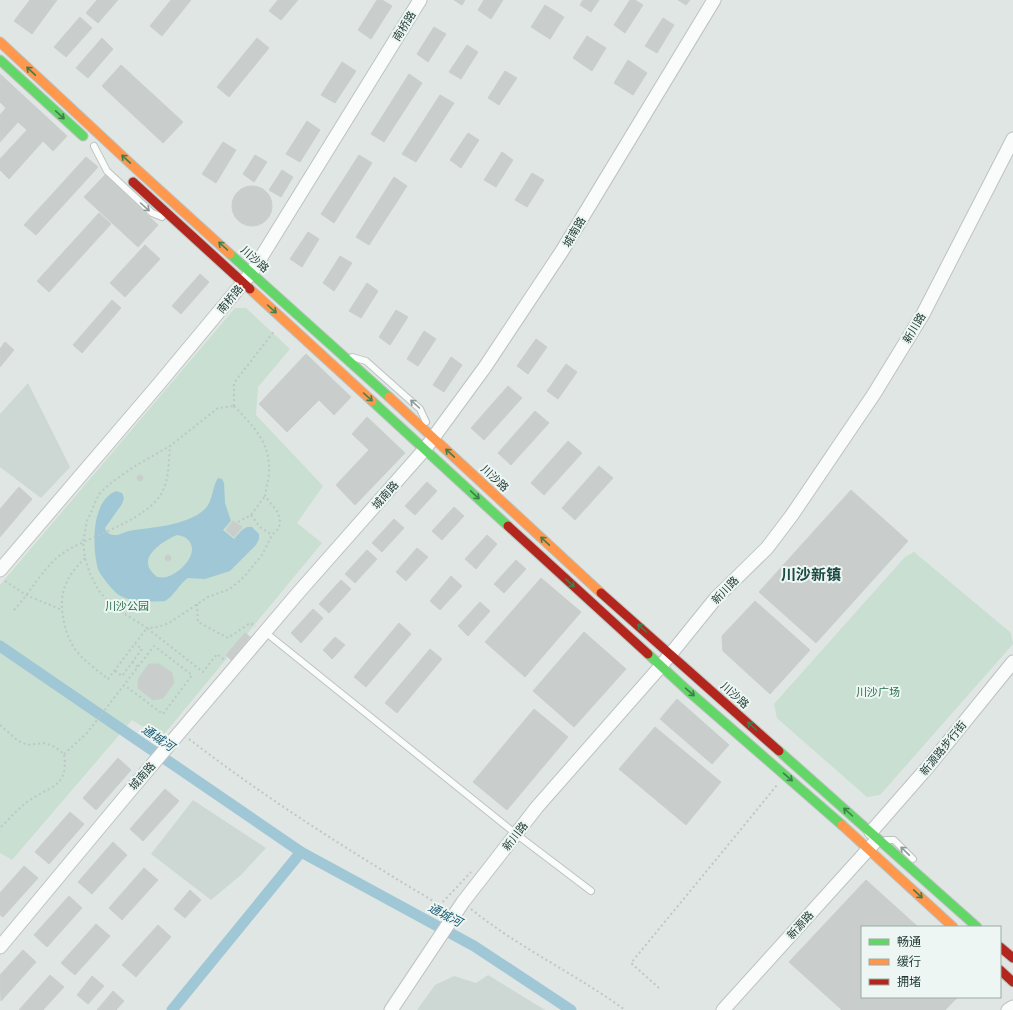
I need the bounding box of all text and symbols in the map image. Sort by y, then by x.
street label: 南桥路 [390,9,418,43]
one-way arrow [26,66,36,75]
one-way arrow [54,110,65,119]
one-way arrow [121,154,131,164]
one-way arrow [140,203,150,212]
street label: 城南路 [560,215,588,249]
one-way arrow [218,242,228,251]
street label: 川沙路 [239,244,271,274]
street label: 南桥路 [215,283,245,315]
one-way arrow [267,304,277,314]
street label: 新川路 [900,311,928,345]
one-way arrow [363,392,373,402]
one-way arrow [409,400,420,409]
one-way arrow [445,448,455,457]
street label: 川沙路 [479,462,511,494]
street label: 城南路 [370,479,400,511]
one-way arrow [470,490,480,499]
one-way arrow [540,536,550,546]
district label: 川沙新镇 [781,566,841,583]
street label: 新川路 [709,574,741,606]
one-way arrow [565,578,576,587]
park label: 川沙公园 [105,600,149,612]
one-way arrow [637,623,647,632]
street label: 川沙路 [719,680,751,710]
park label: 川沙广场 [856,686,900,698]
one-way arrow [684,687,694,696]
street label: 新源路步行街 [918,719,968,777]
one-way arrow [746,721,757,730]
water label: 通城河 [140,722,178,754]
street label: 城南路 [127,760,157,792]
one-way arrow [783,773,793,782]
one-way arrow [843,808,854,817]
street label: 新川路 [500,819,530,853]
one-way arrow [900,846,910,856]
one-way arrow [913,890,923,899]
water label: 通城河 [426,900,466,930]
street label: 新源路 [785,909,815,941]
legend [861,926,1001,998]
text: 畅通 [897,935,921,948]
text: 缓行 [897,955,921,968]
text: 拥堵 [897,976,921,988]

